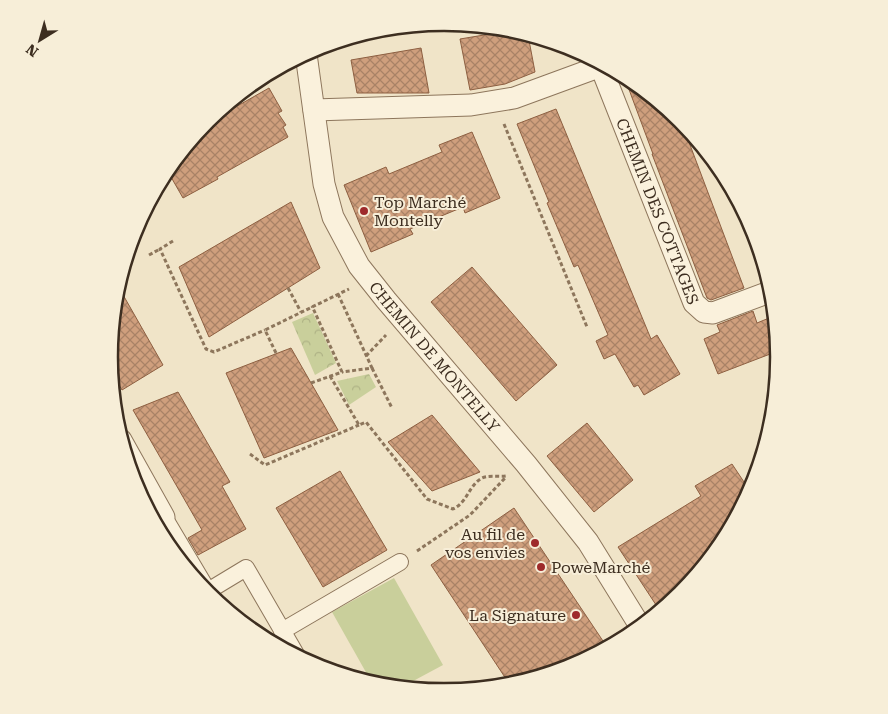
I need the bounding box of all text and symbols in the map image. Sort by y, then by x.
north arrow [15,15,65,65]
text: N [23,41,41,60]
street label: CHEMIN DES COTTAGES [612,116,703,307]
place label: Top Marché Montelly [374,193,466,230]
marker: Top Marché Montelly [358,205,370,217]
street label: CHEMIN DE MONTELLY [365,278,504,436]
place label: Au fil de vos envies [445,525,525,562]
marker: Au fil de vos envies [529,537,541,549]
place label: PoweMarché [551,558,651,577]
marker: PoweMarché [535,561,547,573]
place label: La Signature [469,606,566,625]
marker: La Signature [570,609,582,621]

